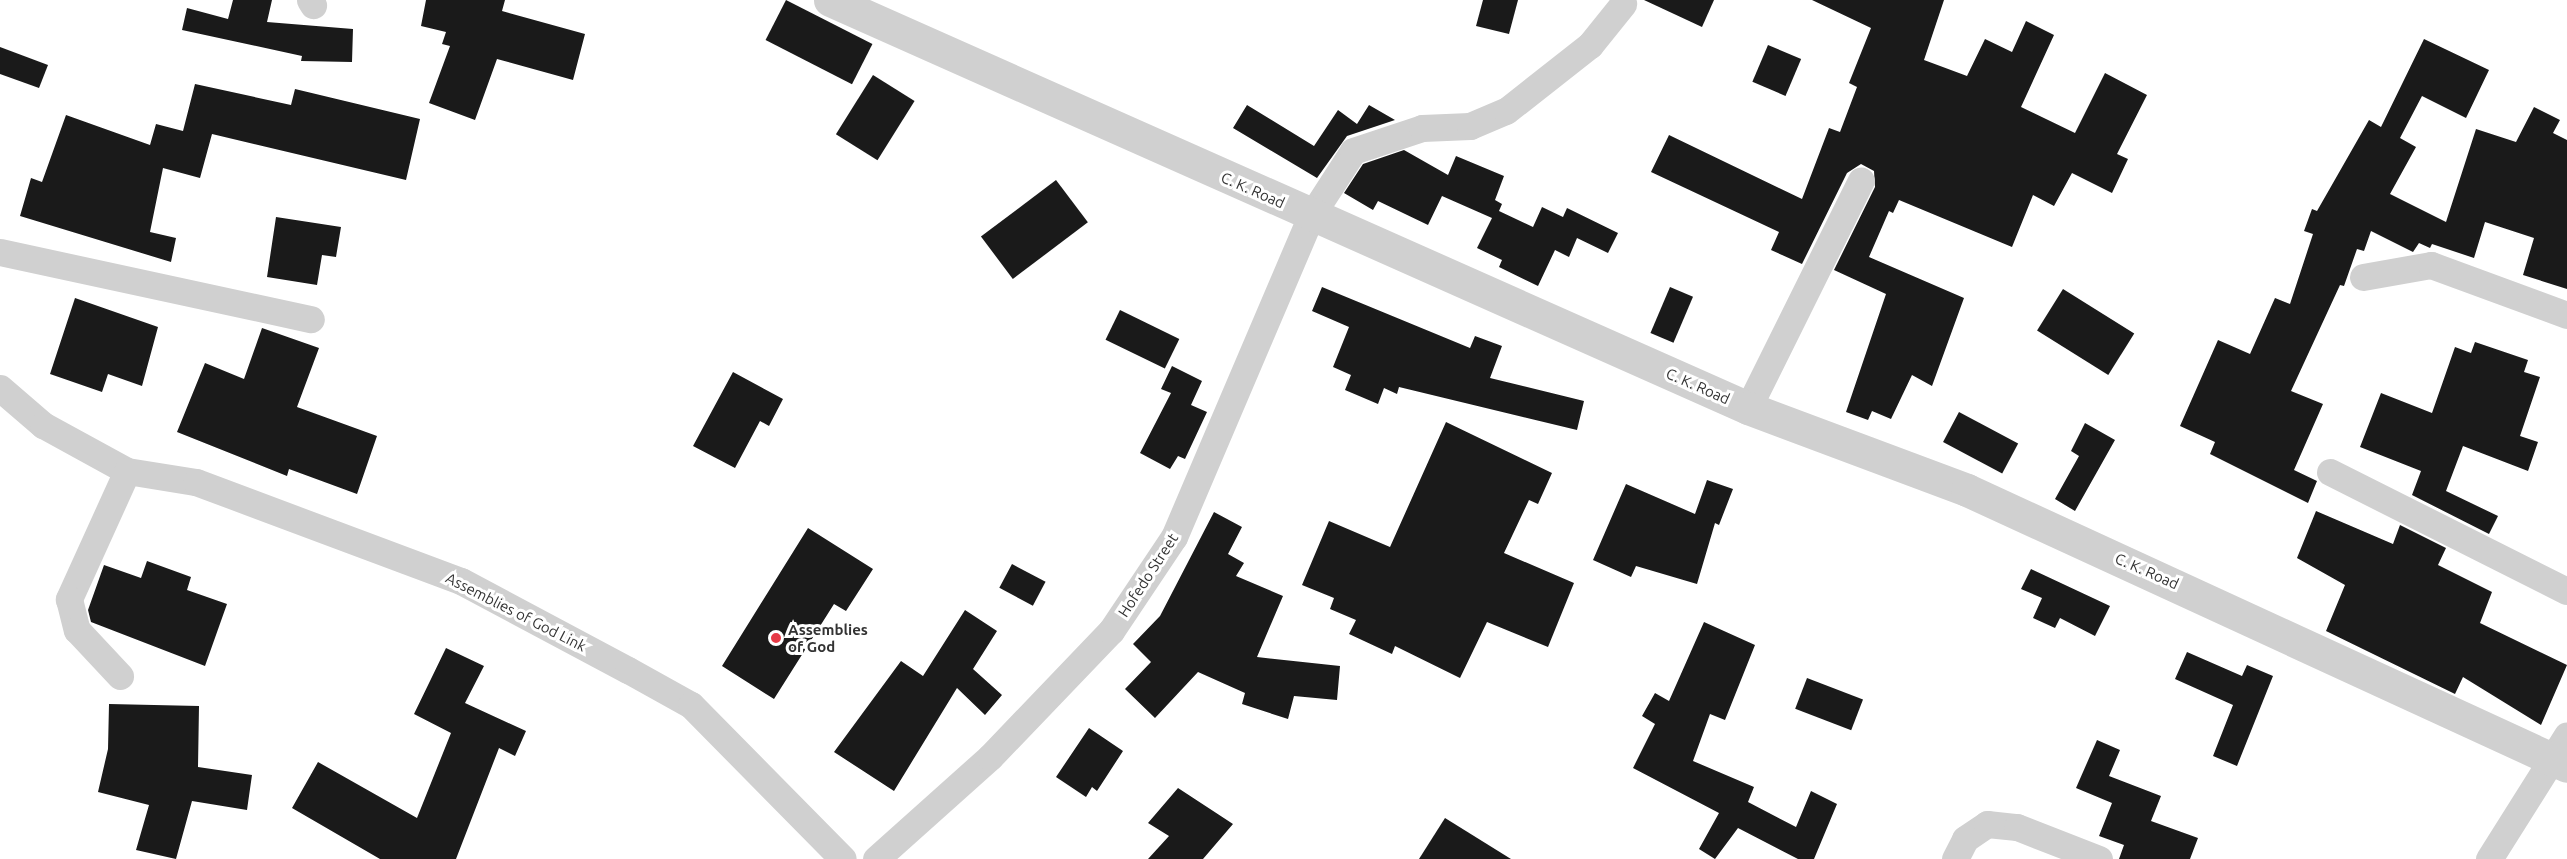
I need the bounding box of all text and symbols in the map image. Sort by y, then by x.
street label: C. K. Road [1218,168,1288,212]
street label: C. K. Road [1663,364,1733,408]
street label: Hofedo Street [1114,530,1182,620]
street label: C. K. Road [2112,549,2182,593]
street label: Assemblies of God Link [443,569,589,655]
place label: Assemblies of God [788,620,868,655]
marker: Assemblies of God [769,631,783,645]

